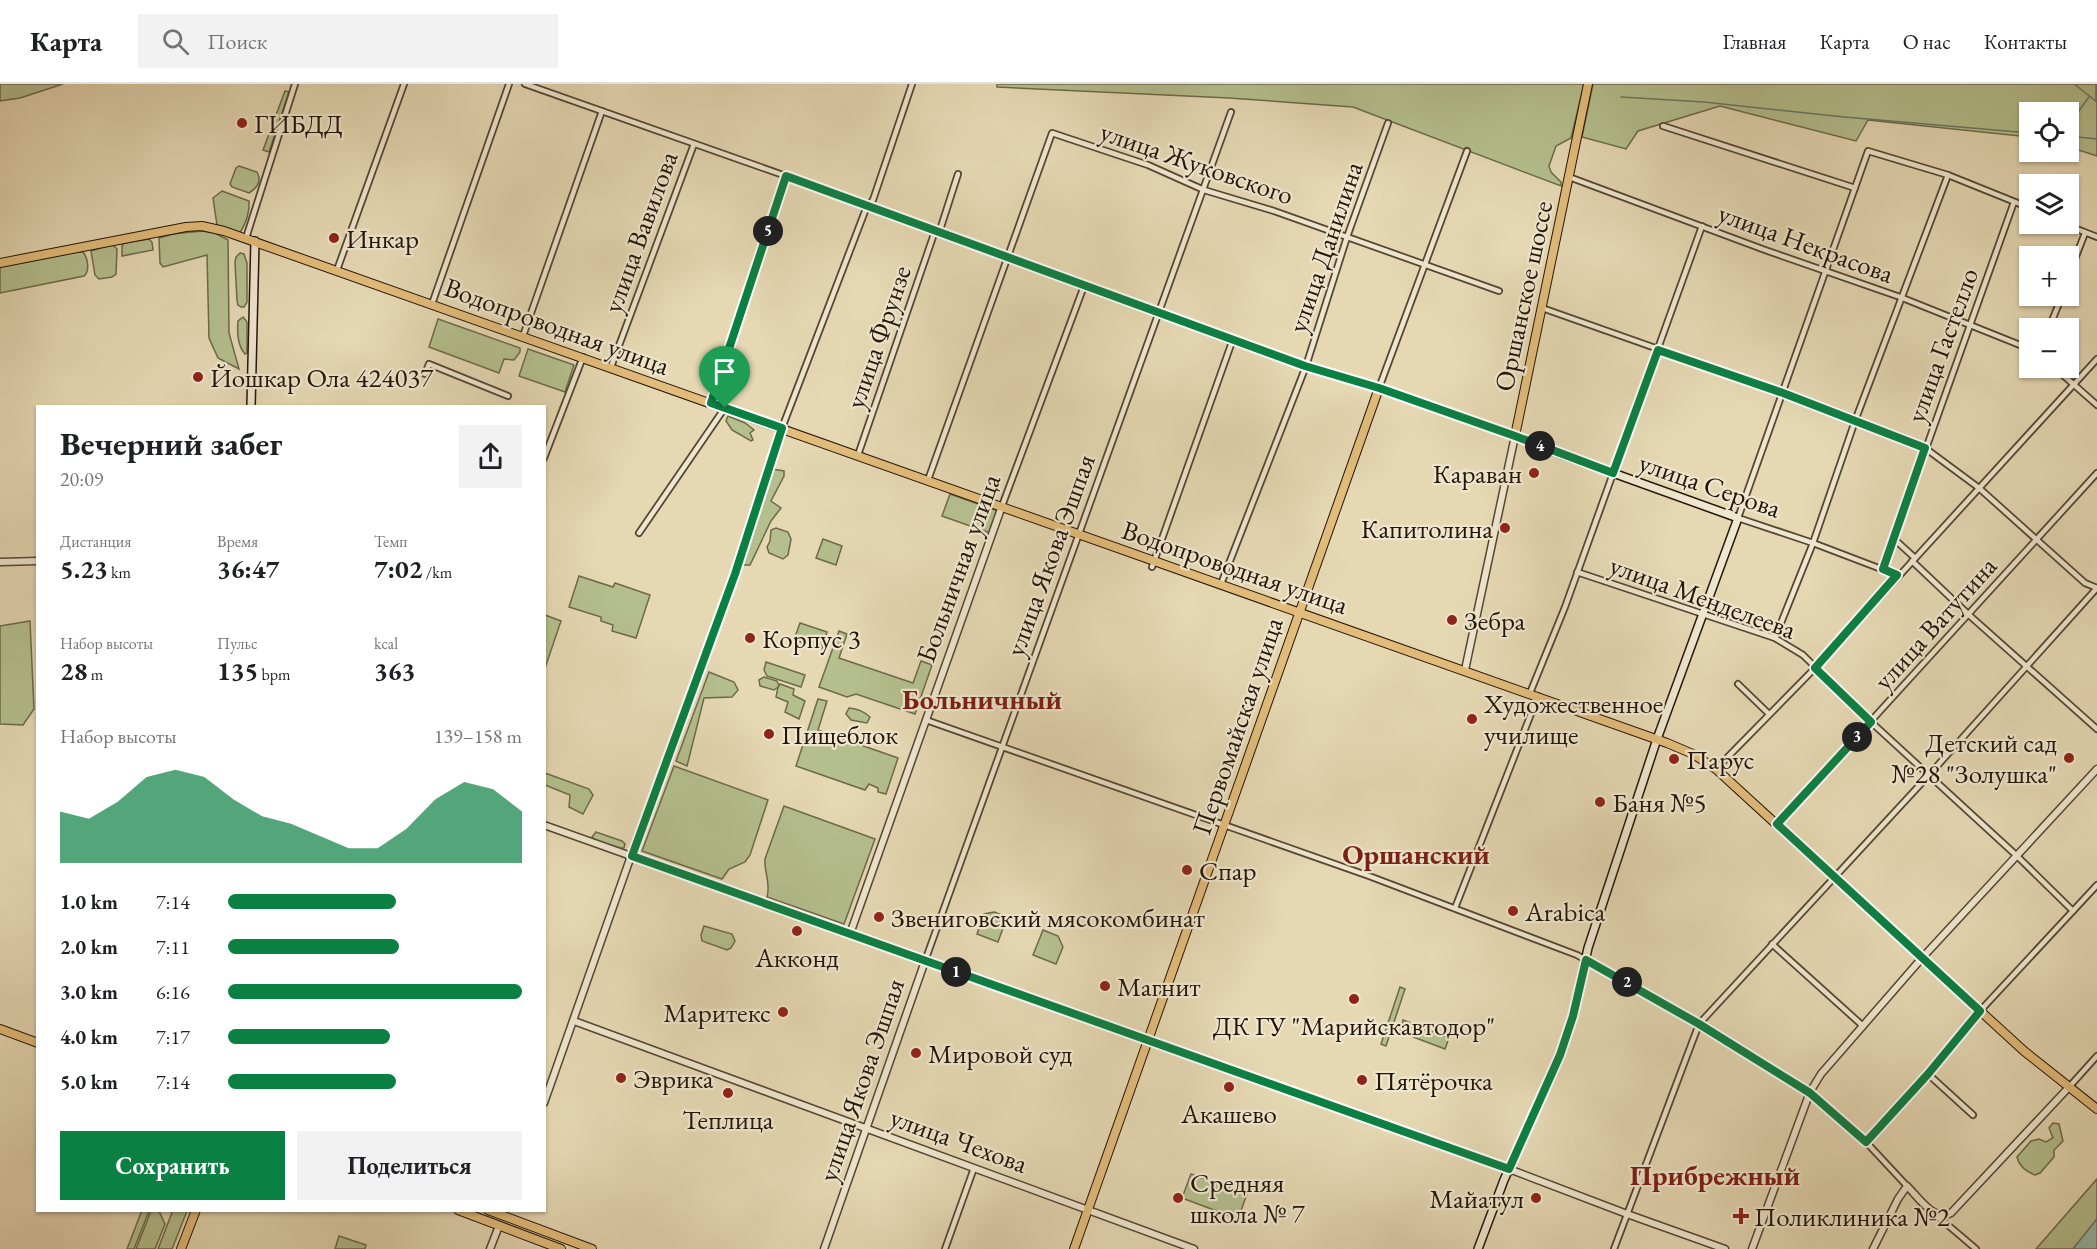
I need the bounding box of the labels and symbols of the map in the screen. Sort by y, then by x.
place label: ГИБДД [254,106,343,141]
street label: улица Жуковского [1096,114,1298,212]
marker: ГИБДД [235,116,249,130]
street label: улица Вавилова [595,146,685,318]
street label: улица Данилина [1279,157,1371,337]
street label: улица Некрасова [1714,195,1899,291]
street label: Оршанское шоссе [1486,198,1560,394]
pin: 5 [753,216,783,246]
place label: Инкар [346,221,419,256]
marker: Инкар [327,231,341,245]
street label: улица Фрунзе [837,261,919,413]
street label: улица Гастелло [1898,263,1986,427]
street label: Водопроводная улица [440,269,675,383]
pin [699,346,750,408]
place label: Йошкар Ола 424037 [210,360,434,395]
marker: Йошкар Ола 424037 [191,370,205,384]
pin: 4 [1525,431,1555,461]
street label: улица Серова [1634,444,1786,526]
street label: улица Якова Эшпая [997,449,1103,661]
place label: Караван [1433,456,1522,491]
marker: Караван [1527,466,1541,480]
street label: Больничная улица [908,469,1008,667]
place label: Капитолина [1361,511,1493,546]
street label: Водопроводная улица [1117,512,1353,622]
marker: Капитолина [1498,521,1512,535]
street label: улица Менделеева [1605,547,1801,647]
street label: улица Ватутина [1866,549,2004,697]
place label: Зебра [1464,603,1526,638]
street label: Первомайская улица [1183,612,1291,839]
marker: Зебра [1445,613,1459,627]
place label: Корпус 3 [762,621,861,656]
marker: Корпус 3 [743,631,757,645]
district label: Больничный [902,681,1062,717]
place label: Художественное училище [1483,686,1663,752]
marker: Художественное училище [1465,712,1479,726]
place label: Пищеблок [781,717,898,752]
pin: 3 [1842,722,1872,752]
place label: Детский сад №28 "Золушка" [1891,725,2057,791]
marker: Пищеблок [762,727,776,741]
place label: Парус [1686,742,1755,777]
marker: Детский сад №28 "Золушка" [2062,751,2076,765]
marker: Парус [1667,752,1681,766]
place label: Баня №5 [1612,785,1707,820]
marker: Баня №5 [1593,795,1607,809]
district label: Оршанский [1342,836,1490,872]
place label: Спар [1199,853,1257,888]
marker: Спар [1180,863,1194,877]
place label: Arabica [1524,894,1606,929]
place label: Звениговский мясокомбинат [891,900,1205,935]
marker: Arabica [1506,904,1520,918]
marker: Звениговский мясокомбинат [872,910,886,924]
marker: Акконд [790,924,804,938]
place label: Акконд [754,940,839,975]
pin: 1 [941,957,971,987]
pin: 2 [1612,967,1642,997]
place label: Магнит [1117,969,1201,1004]
street label: улица Якова Эшпая [810,974,912,1186]
marker: Магнит [1098,979,1112,993]
marker: ДК ГУ "Марийскавтодор" [1347,992,1361,1006]
place label: Маритекс [663,995,771,1030]
marker: Маритекс [776,1005,790,1019]
place label: ДК ГУ "Марийскавтодор" [1213,1008,1495,1043]
place label: Мировой суд [928,1036,1072,1071]
marker: Мировой суд [909,1046,923,1060]
place label: Эврика [633,1061,714,1096]
place label: Пятёрочка [1374,1063,1493,1098]
marker: Эврика [614,1071,628,1085]
marker: Пятёрочка [1355,1073,1369,1087]
marker: Акашево [1222,1080,1236,1094]
marker: Теплица [721,1086,735,1100]
place label: Акашево [1180,1096,1277,1131]
street label: улица Чехова [886,1099,1033,1181]
place label: Теплица [682,1102,774,1137]
district label: Прибрежный [1630,1157,1800,1193]
place label: Средняя школа № 7 [1190,1165,1306,1231]
place label: Майатул [1429,1181,1524,1216]
marker: Средняя школа № 7 [1171,1191,1185,1205]
marker: Майатул [1529,1191,1543,1205]
place label: Поликлиника №2 [1754,1199,1950,1234]
marker: Поликлиника №2 [1732,1207,1750,1225]

